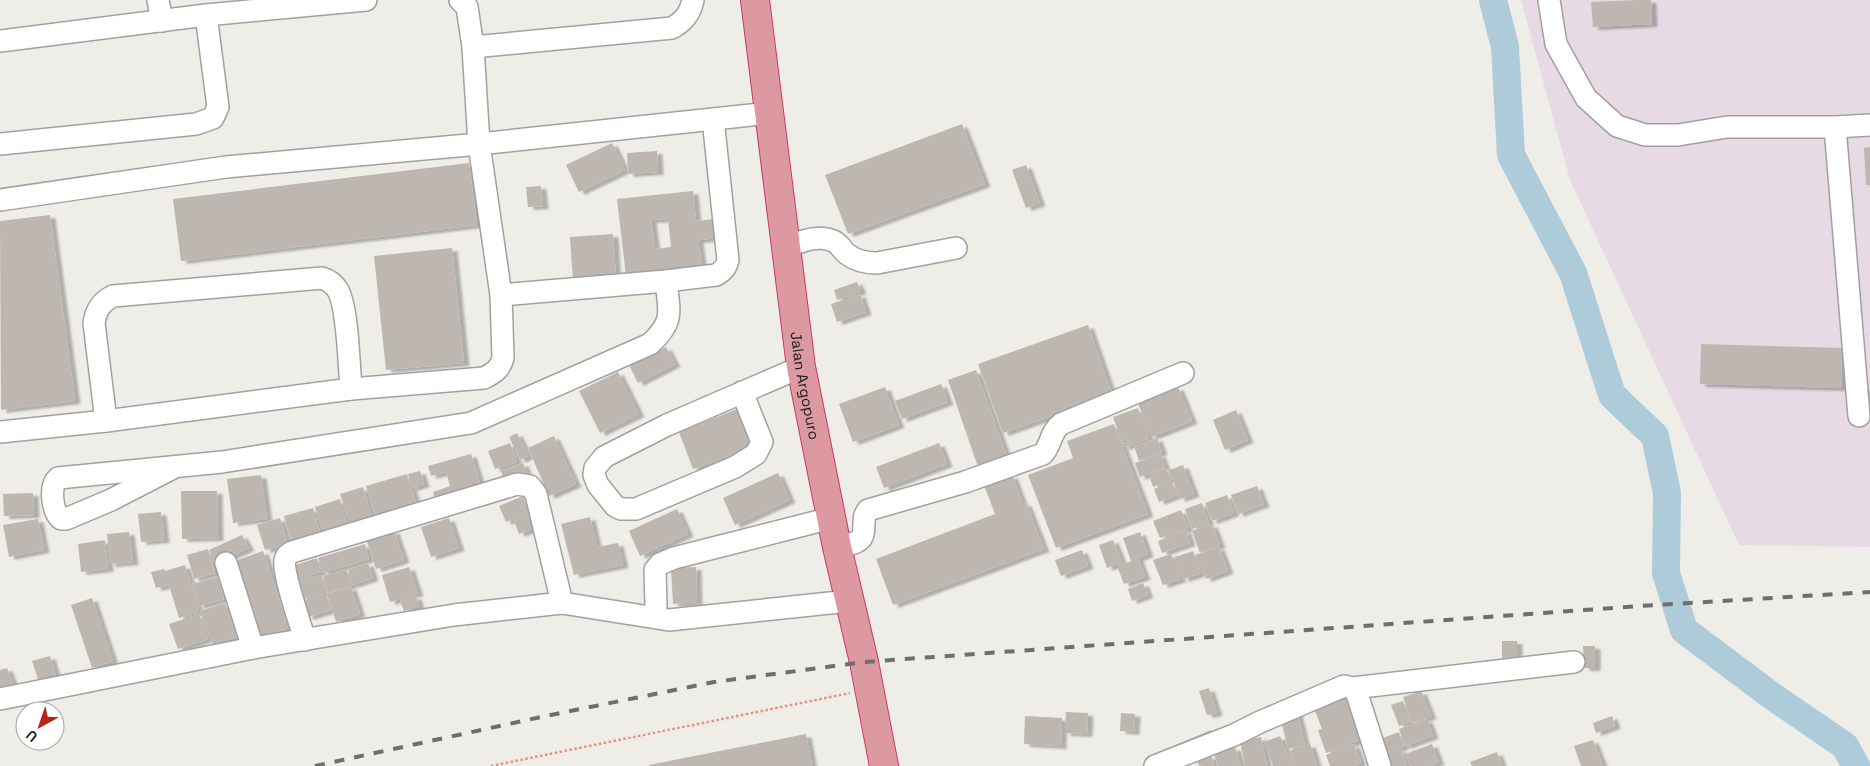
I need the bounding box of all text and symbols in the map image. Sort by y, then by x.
street label: Jalan Argopuro [787,330,825,441]
north arrow [15,701,65,751]
text: U [22,726,41,746]

